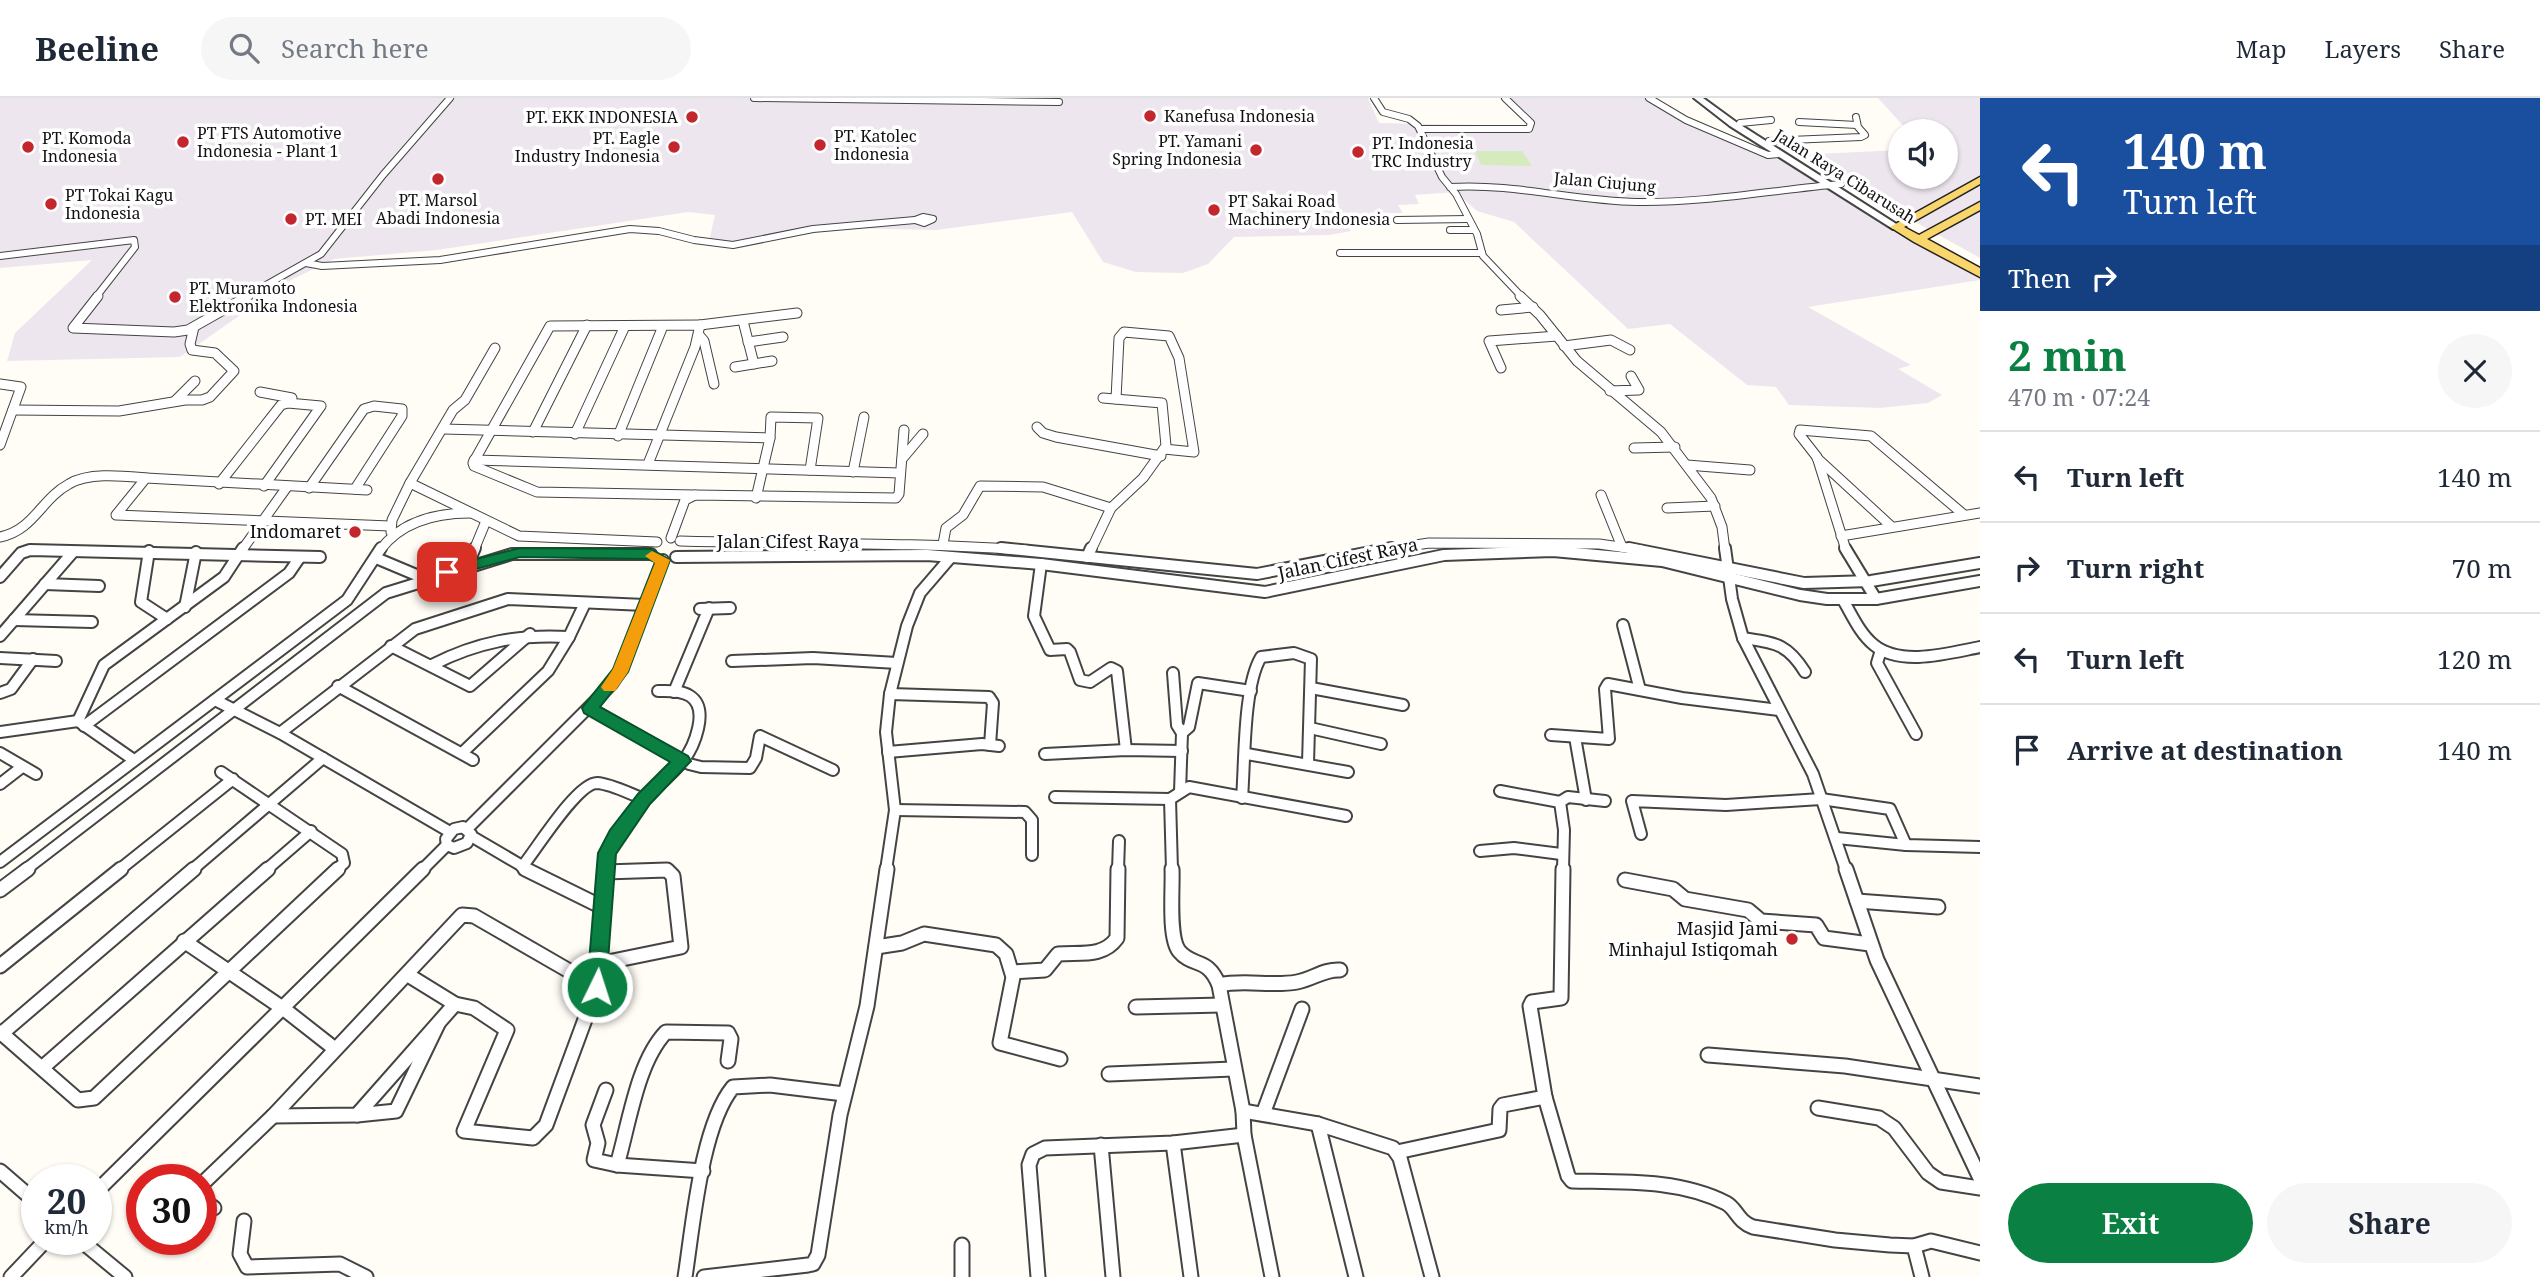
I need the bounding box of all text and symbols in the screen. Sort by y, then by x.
search box [201,17,691,80]
text: Beeline [35,26,159,71]
icon: search [225,29,263,67]
text: Search here [281,30,429,66]
text: Map [2236,32,2287,65]
text: Layers [2325,32,2401,65]
text: Share [2439,32,2505,65]
place label: Kanefusa Indonesia [1164,105,1315,127]
place label: PT. EKK INDONESIA [526,106,679,128]
marker: Kanefusa Indonesia [1142,108,1158,124]
marker: PT. EKK INDONESIA [684,109,700,125]
text: 140 m [2123,117,2267,183]
map controls [1888,119,1958,189]
button: sound [1888,119,1958,189]
place label: PT FTS Automotive Indonesia - Plant 1 [197,122,342,162]
street label: Jalan Raya Cibarusah [1769,123,1920,228]
place label: PT. Katolec Indonesia [834,125,917,165]
icon: left [2008,126,2099,217]
place label: PT. Komoda Indonesia [42,127,132,167]
place label: PT. Eagle Industry Indonesia [515,127,660,167]
place label: PT. Yamani Spring Indonesia [1112,130,1242,170]
place label: PT. Indonesia TRC Industry [1372,132,1474,172]
marker: PT FTS Automotive Indonesia - Plant 1 [175,134,191,150]
marker: PT. Katolec Indonesia [812,137,828,153]
marker: PT. Komoda Indonesia [20,139,36,155]
marker: PT. Eagle Industry Indonesia [666,139,682,155]
marker: PT. Yamani Spring Indonesia [1248,142,1264,158]
marker: PT. Indonesia TRC Industry [1350,144,1366,160]
street label: Jalan Ciujung [1552,167,1657,197]
marker: PT. Marsol Abadi Indonesia [430,171,446,187]
text: Turn left [2123,180,2257,223]
place label: PT Tokai Kagu Indonesia [65,184,174,224]
place label: PT. Marsol Abadi Indonesia [376,189,500,229]
place label: PT Sakai Road Machinery Indonesia [1228,190,1390,230]
marker: PT Tokai Kagu Indonesia [43,196,59,212]
marker: PT Sakai Road Machinery Indonesia [1206,202,1222,218]
place label: PT. MEI [305,208,362,230]
marker: PT. MEI [283,211,299,227]
icon: right [2085,259,2123,297]
text: Then [2008,260,2071,296]
place label: PT. Muramoto Elektronika Indonesia [189,277,358,317]
marker: PT. Muramoto Elektronika Indonesia [167,289,183,305]
text: 2 min [2008,326,2127,383]
button: close [2438,334,2512,408]
text: 470 m · 07:24 [2008,381,2150,413]
icon: left [2008,458,2046,496]
text: Turn left [2067,459,2184,495]
text: 140 m [2437,459,2512,495]
place label: Indomaret [250,519,341,543]
marker: Indomaret [347,524,363,540]
street label: Jalan Cifest Raya [716,529,859,553]
street label: Jalan Cifest Raya [1275,531,1420,585]
pin [417,542,477,602]
icon: right [2008,549,2046,587]
text: Turn right [2067,550,2204,586]
text: 70 m [2452,550,2512,586]
icon: arrive [428,553,466,591]
icon: left [2008,640,2046,678]
text: Turn left [2067,641,2184,677]
text: 120 m [2437,641,2512,677]
icon: arrive [2008,731,2046,769]
text: Arrive at destination [2067,732,2343,768]
text: 140 m [2437,732,2512,768]
place label: Masjid Jami Minhajul Istiqomah [1608,916,1778,961]
marker: Masjid Jami Minhajul Istiqomah [1784,931,1800,947]
position arrow [560,950,634,1024]
speed limit sign: 30 [126,1164,217,1255]
text: 20 [47,1177,86,1224]
button: Exit [2008,1183,2253,1263]
button: Share [2267,1183,2512,1263]
text: km/h [44,1215,89,1239]

